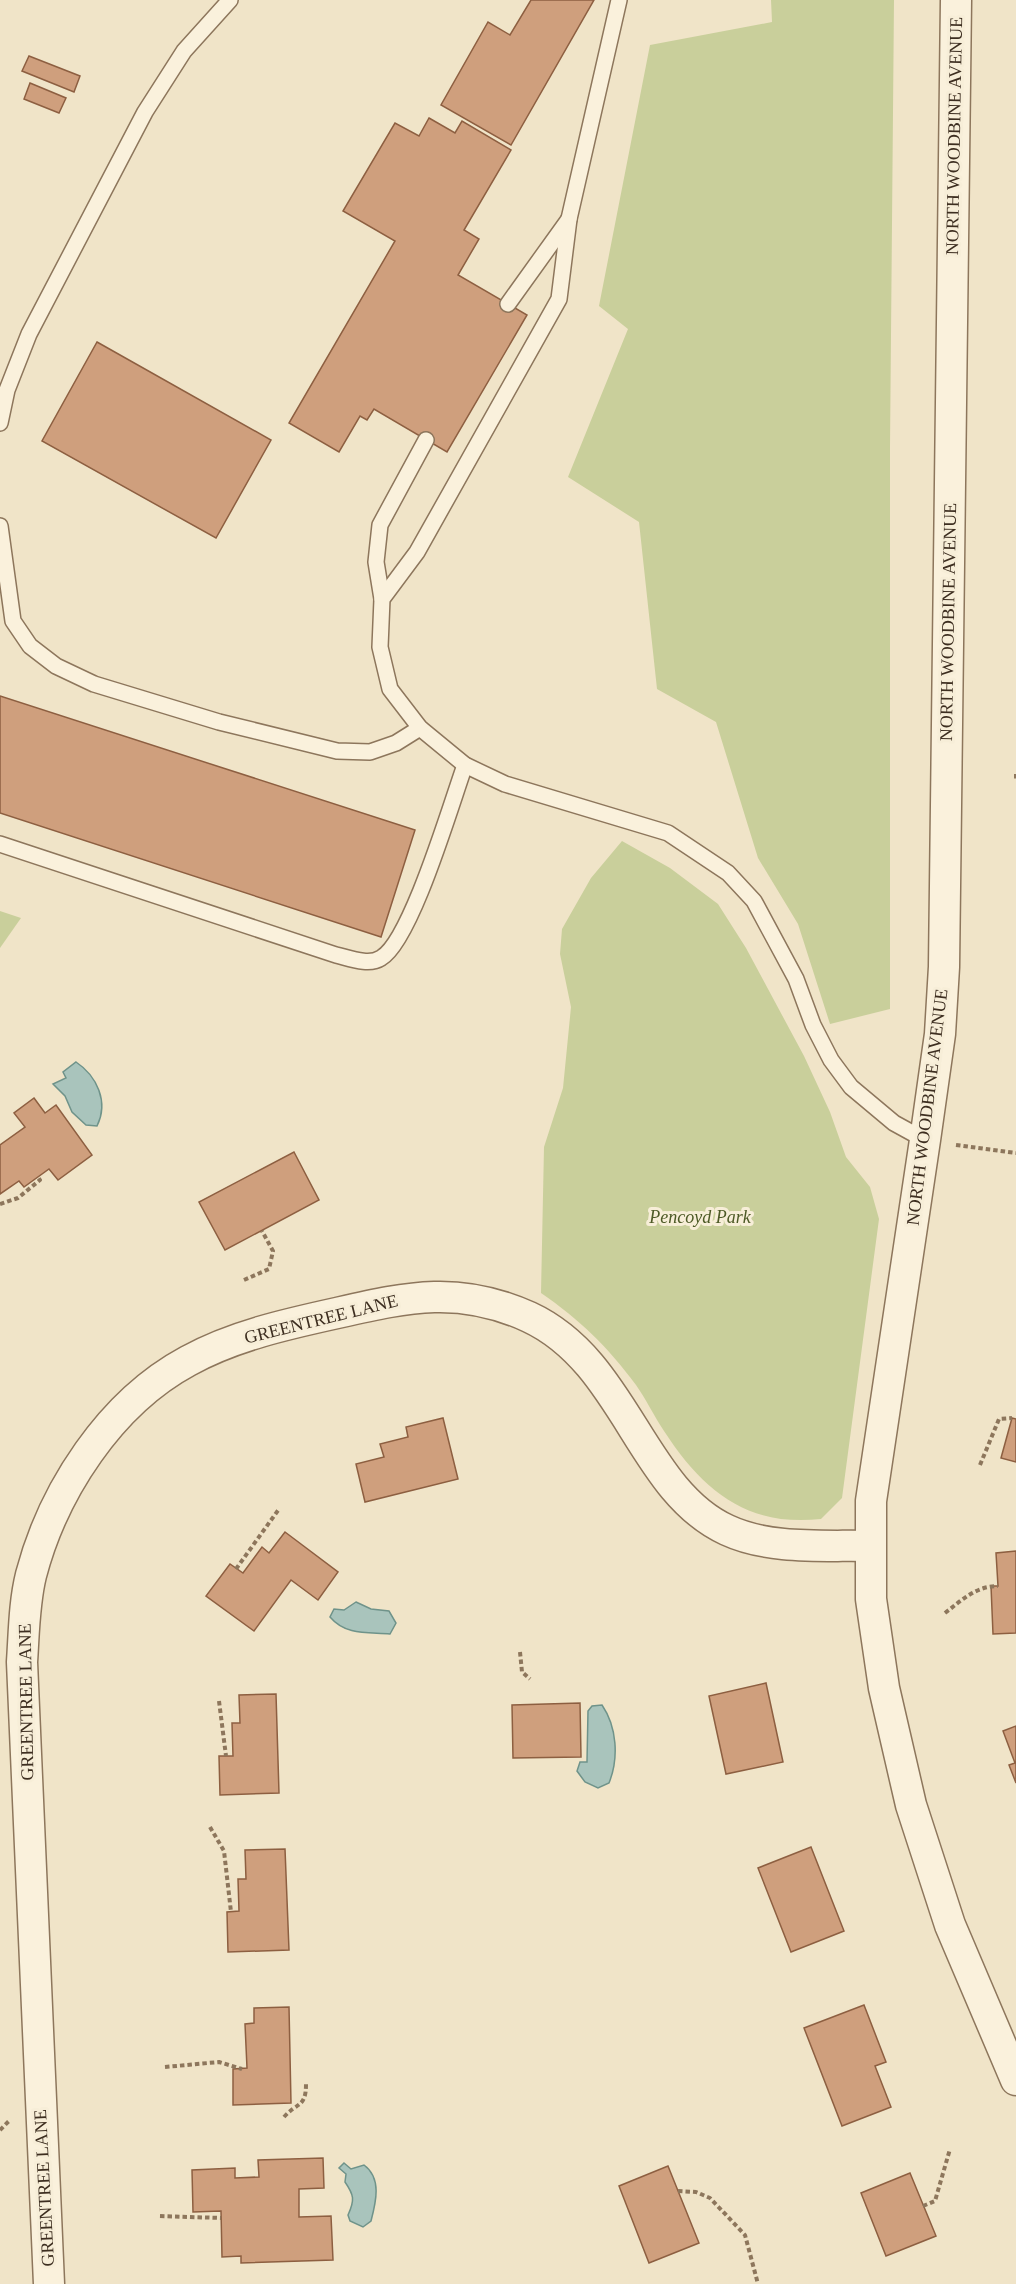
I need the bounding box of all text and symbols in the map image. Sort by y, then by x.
street label: NORTH WOODBINE AVENUE [942,17,966,255]
street label: NORTH WOODBINE AVENUE [936,503,960,741]
street label: NORTH WOODBINE AVENUE [903,988,951,1226]
park label: Pencoyd Park [648,1207,752,1227]
street label: GREENTREE LANE [242,1290,400,1348]
street label: GREENTREE LANE [15,1623,37,1781]
street label: GREENTREE LANE [30,2109,58,2267]

